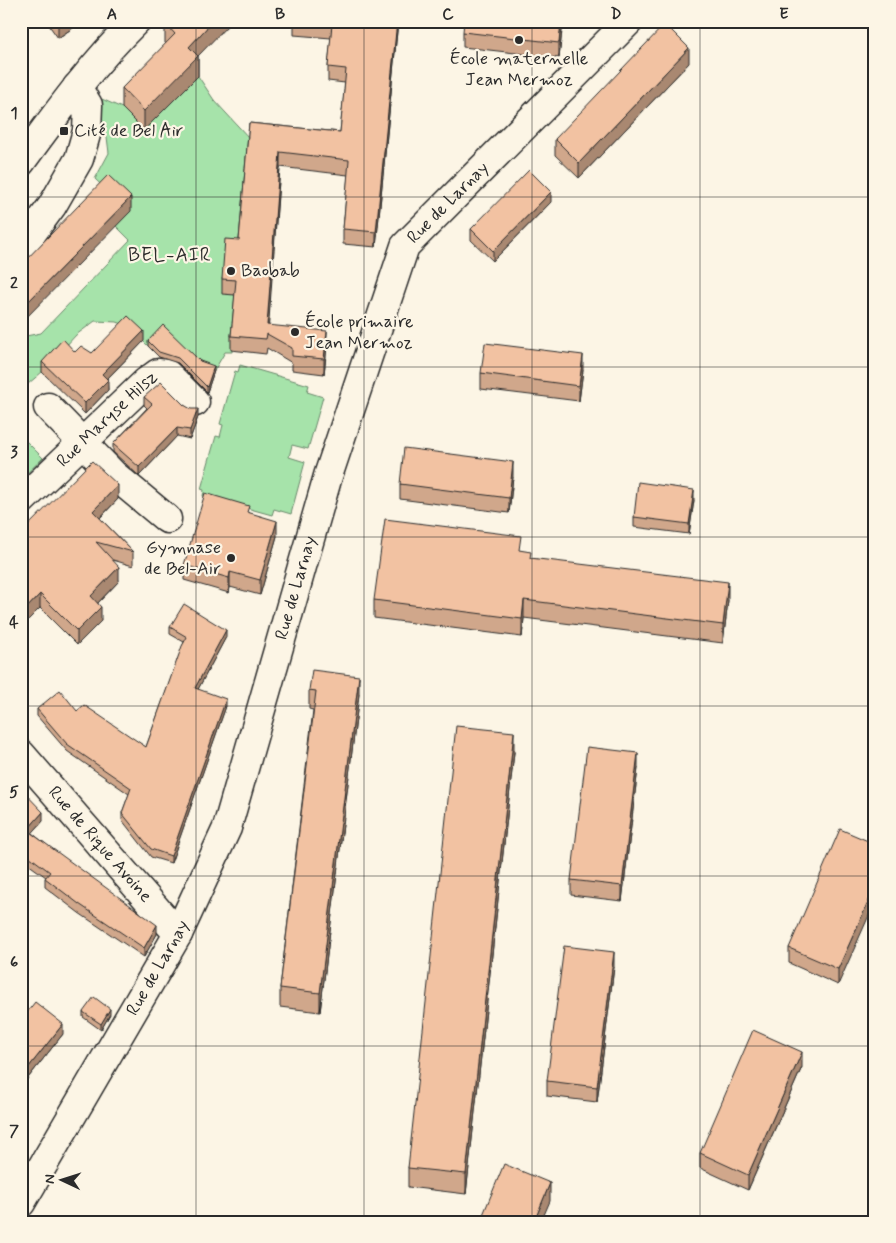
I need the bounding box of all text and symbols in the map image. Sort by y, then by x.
text: A [107,4,117,25]
text: B [275,4,285,25]
text: C [442,4,454,25]
text: D [610,4,622,25]
text: E [779,4,789,25]
marker: École maternelle Jean Mermoz [513,34,525,46]
place label: École maternelle Jean Mermoz [450,47,588,92]
text: 1 [10,103,18,124]
place label: Cité de Bel Air [74,119,184,143]
marker: Cité de Bel Air [58,125,70,137]
street label: Rue de Larnay [402,156,494,249]
district label: BEL-AIR [128,243,212,268]
place label: Baobab [241,259,300,283]
marker: Baobab [225,265,237,277]
text: 2 [10,273,18,294]
place label: École primaire Jean Mermoz [305,310,413,355]
marker: École primaire Jean Mermoz [289,326,301,338]
street label: Rue Maryse Hilsz [51,365,163,473]
text: 3 [10,442,18,463]
street label: Rue de Larnay [270,533,322,643]
place label: Gymnase de Bel-Air [144,536,221,581]
marker: Gymnase de Bel-Air [225,552,237,564]
text: 4 [9,612,19,633]
street label: Rue de Rique Avoine [42,781,157,908]
text: 5 [9,782,19,803]
street label: Rue de Larnay [121,916,195,1020]
text: 6 [10,952,18,973]
text: 7 [9,1121,19,1142]
north arrow [38,1156,88,1206]
text: N [41,1174,59,1184]

